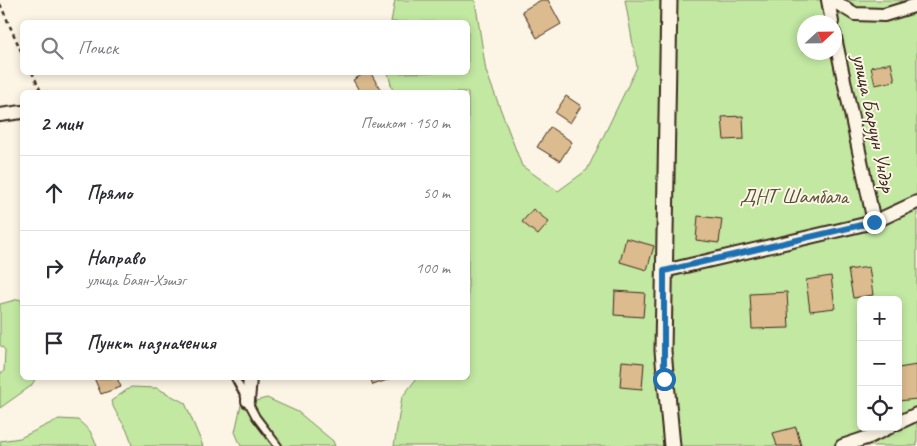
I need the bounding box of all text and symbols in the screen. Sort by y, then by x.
north arrow [797,15,842,60]
search box [20,20,470,75]
icon: search [38,34,66,62]
text: Поиск [78,36,118,60]
street label: улица Баруун Ундэр [846,50,902,196]
text: 2 мин [40,110,83,136]
text: Пешком · 150 m [361,113,450,133]
icon: ahead [40,179,68,207]
text: Прямо [87,181,132,205]
text: 50 m [423,183,450,203]
park label: ДНТ Шамбала [740,183,851,209]
route end [863,211,886,234]
text: Направо [87,246,145,270]
icon: right [40,254,68,282]
text: 100 m [416,258,450,278]
text: улица Баян-Хэшэг [87,270,186,290]
map controls [857,296,902,431]
button: + [857,296,902,341]
icon: arrive [40,329,68,357]
text: Пункт назначения [87,331,216,355]
button: − [857,341,902,386]
route start [653,368,676,391]
button: locate [857,386,902,431]

